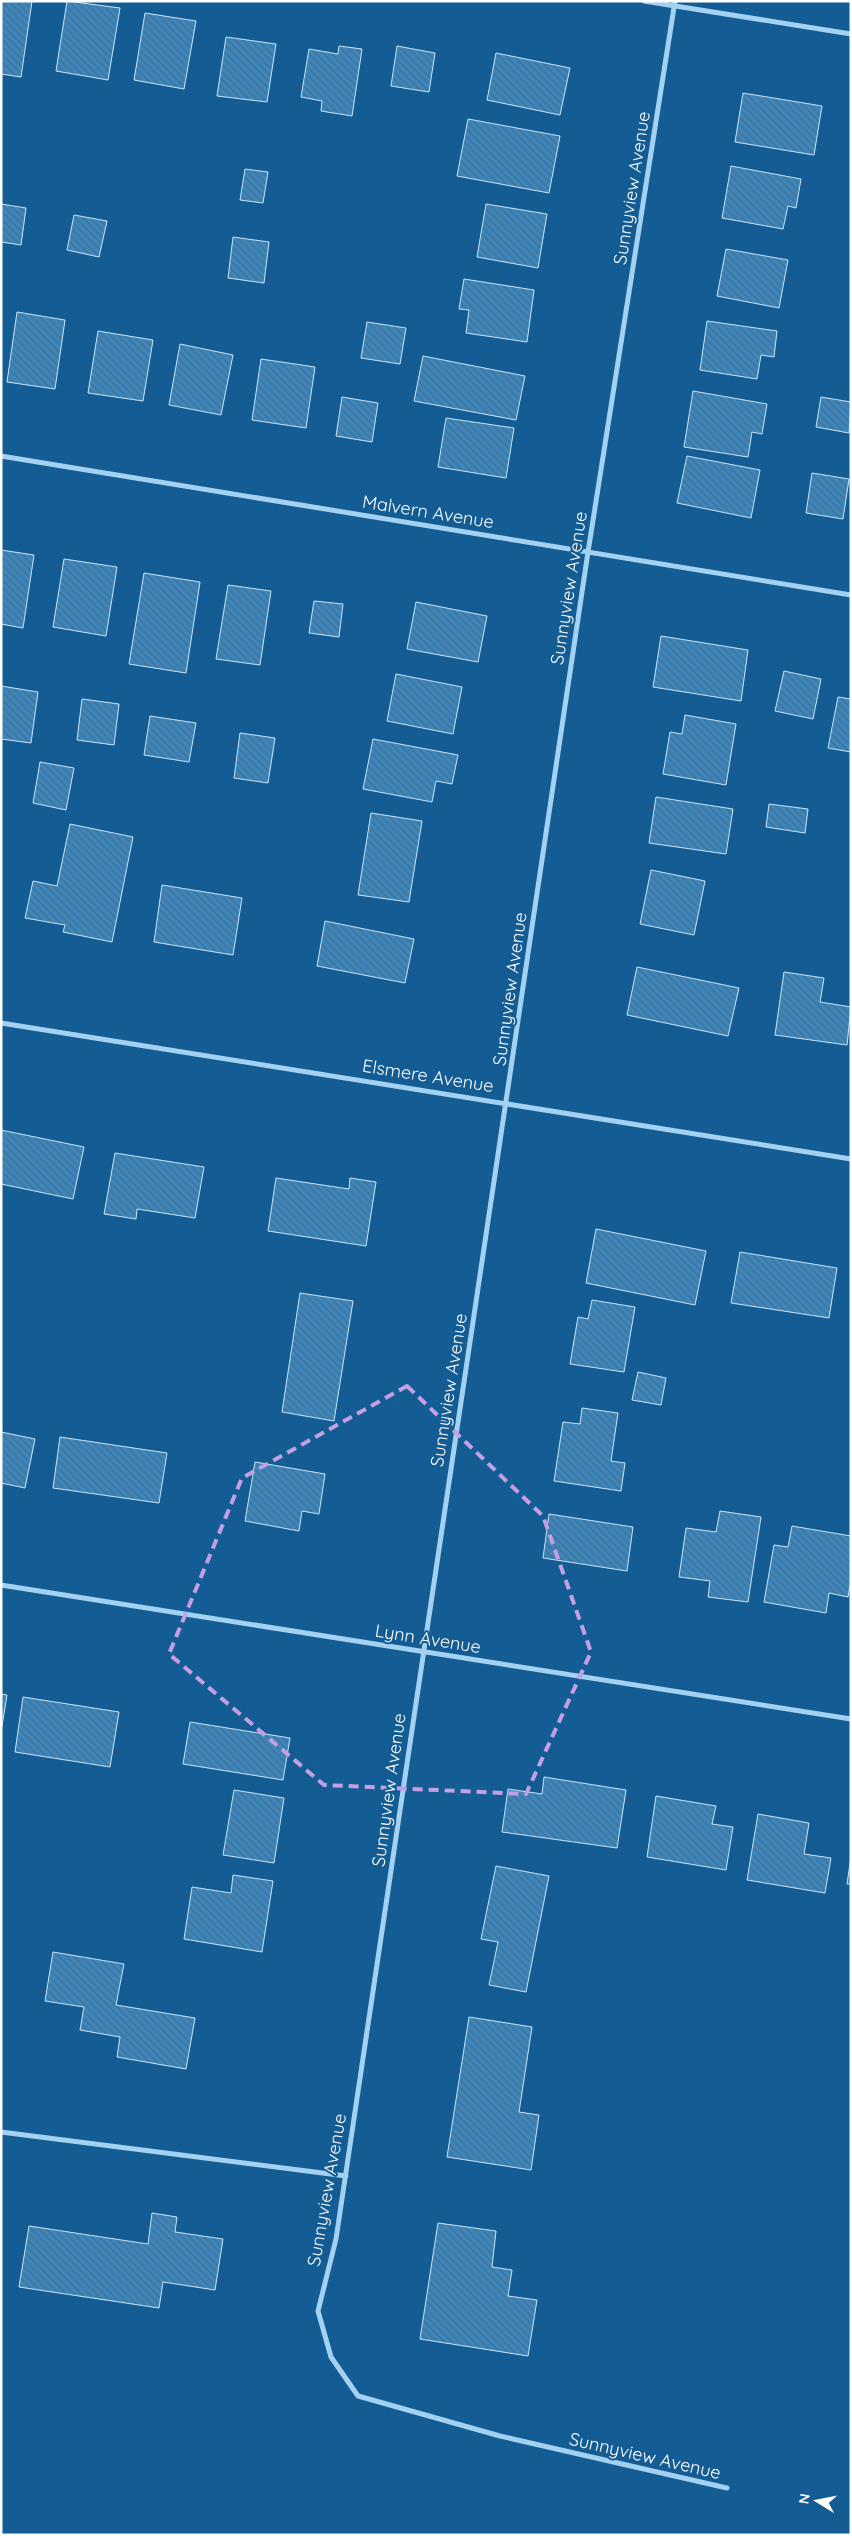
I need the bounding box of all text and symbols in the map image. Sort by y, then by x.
street label: Sunnyview Avenue [608,110,655,266]
street label: Malvern Avenue [361,490,496,533]
street label: Sunnyview Avenue [545,510,592,666]
street label: Sunnyview Avenue [487,911,532,1067]
street label: Elsmere Avenue [361,1054,495,1097]
street label: Sunnyview Avenue [425,1312,472,1468]
street label: Lynn Avenue [374,1619,483,1658]
street label: Sunnyview Avenue [366,1712,411,1868]
street label: Sunnyview Avenue [302,2112,351,2268]
street label: Sunnyview Avenue [567,2427,723,2484]
north arrow [792,2476,842,2526]
text: N [794,2492,814,2505]

